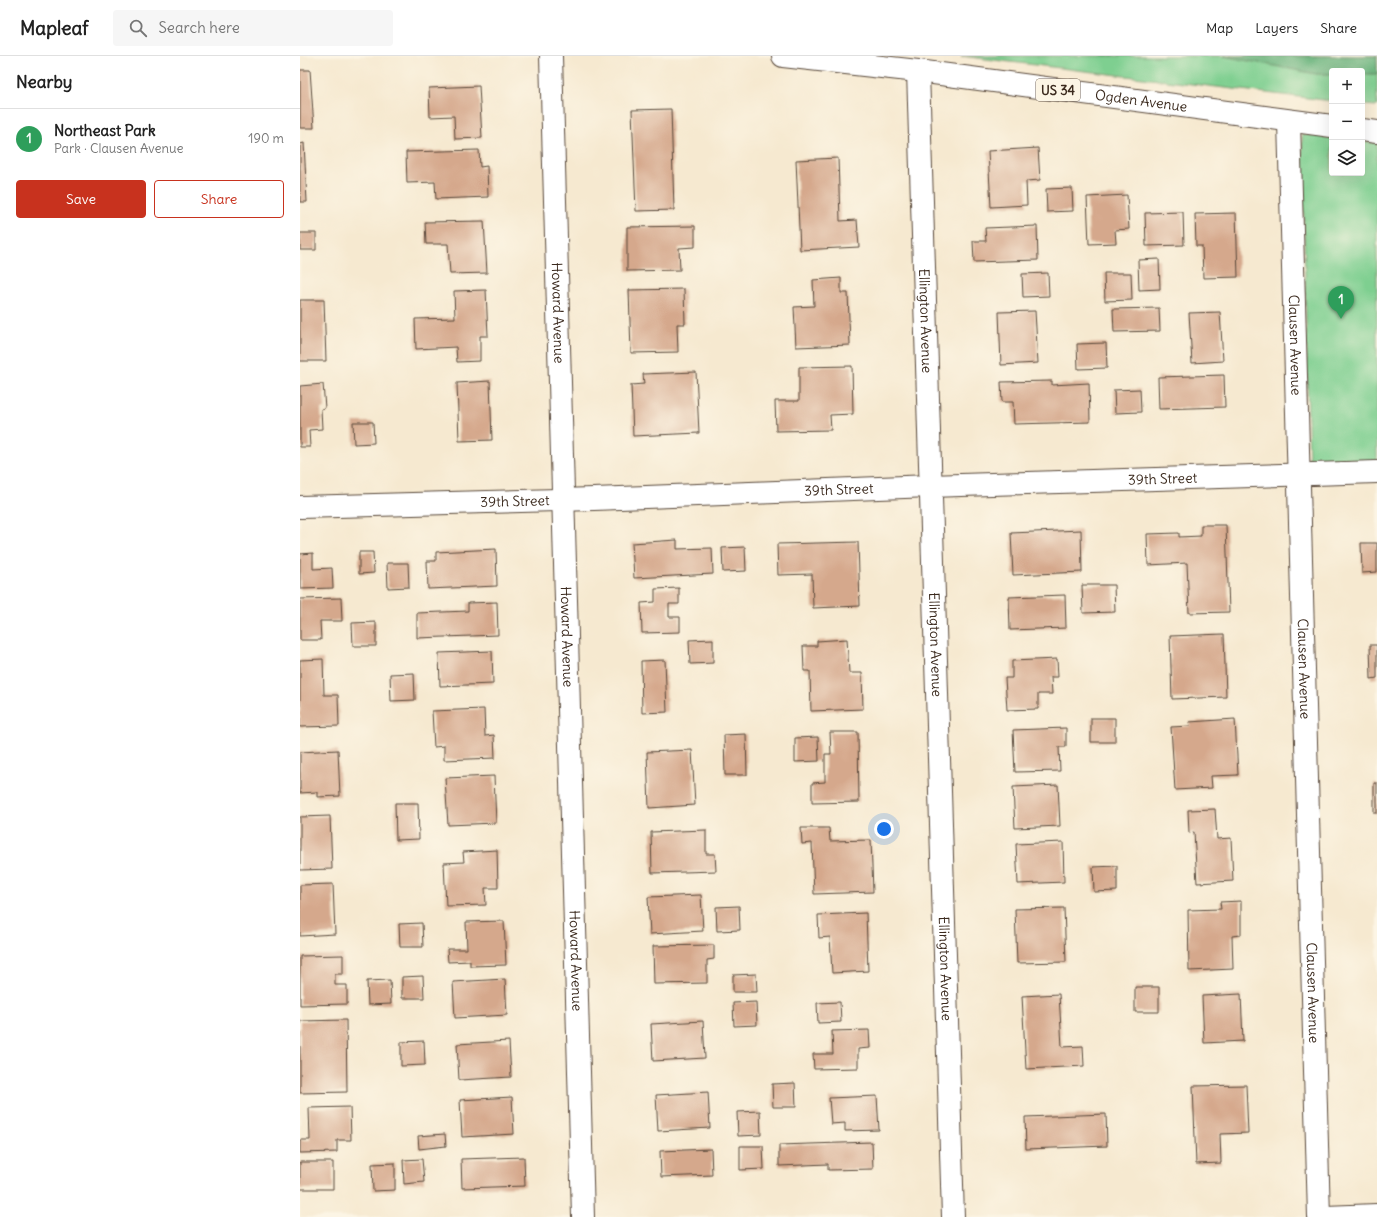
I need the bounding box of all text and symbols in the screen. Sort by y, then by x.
search box [113,10,393,46]
text: Mapleaf [20,16,89,40]
icon: search [127,17,149,39]
text: Search here [159,18,240,37]
text: Map [1206,19,1233,37]
text: Layers [1255,19,1298,37]
text: Share [1320,19,1357,37]
map controls [1329,68,1365,176]
button: + [1329,68,1365,104]
text: Nearby [16,71,72,93]
road number: US 34 [1036,79,1080,101]
street label: Ogden Avenue [1094,86,1188,116]
button: − [1329,104,1365,140]
text: Northeast Park [54,121,156,140]
text: 1 [26,130,32,147]
text: 190 m [248,130,284,147]
text: Park · Clausen Avenue [54,140,183,157]
button: layers [1329,140,1365,176]
button: Save [16,180,146,218]
button: Share [154,180,284,218]
street label: Howard Avenue [548,262,568,364]
street label: Ellington Avenue [915,268,936,373]
pin: 1 [1328,286,1354,319]
street label: Clausen Avenue [1285,294,1306,396]
street label: 39th Street [1127,469,1198,489]
street label: 39th Street [804,479,874,500]
street label: 39th Street [480,491,550,511]
street label: Howard Avenue [557,586,577,688]
street label: Ellington Avenue [925,592,946,697]
street label: Clausen Avenue [1294,618,1314,719]
your location [874,819,894,839]
street label: Howard Avenue [566,910,586,1011]
street label: Ellington Avenue [935,916,956,1021]
street label: Clausen Avenue [1302,942,1323,1043]

